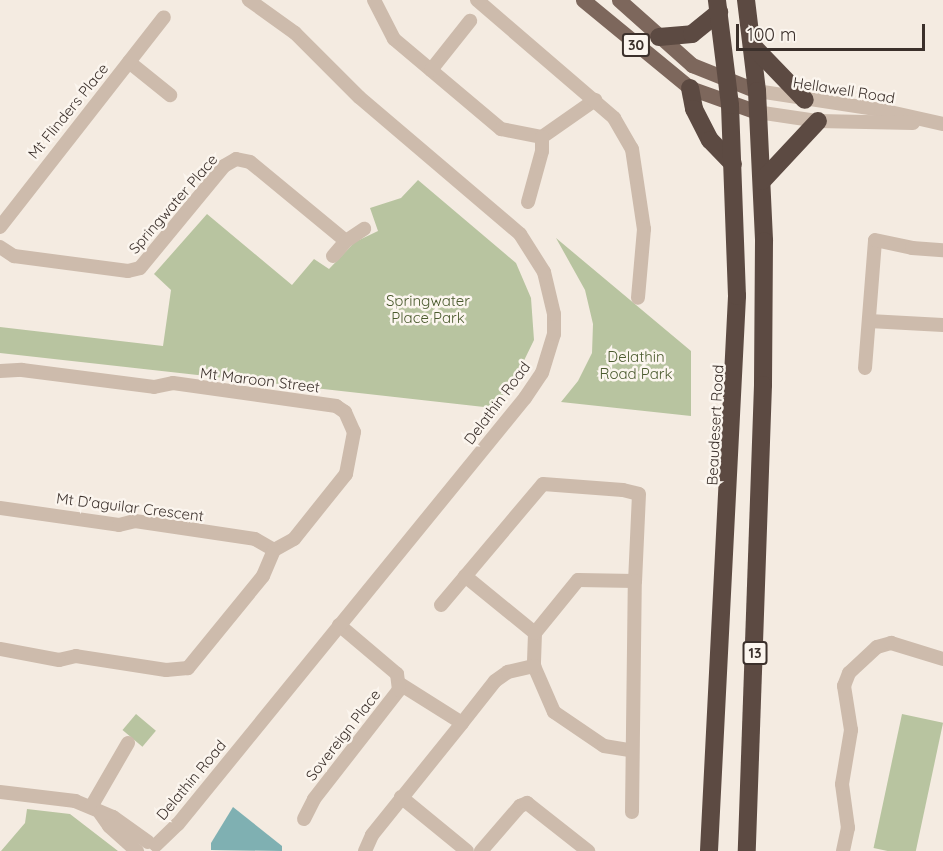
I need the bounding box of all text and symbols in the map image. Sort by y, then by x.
scale bar [739,12,928,50]
text: 100 m [747,23,796,46]
road number: 30 [621,34,651,56]
street label: Mt Flinders Place [24,60,112,162]
street label: Hellawell Road [792,73,896,107]
street label: Springwater Place [125,151,221,257]
park label: Springwater Place Park [386,291,470,326]
park label: Delathin Road Park [599,347,673,382]
street label: Delathin Road [460,358,534,448]
street label: Mt Maroon Street [199,364,321,396]
street label: Beaudesert Road [703,364,727,486]
street label: Mt D'aguilar Crescent [55,489,205,525]
road number: 13 [742,642,768,664]
street label: Sovereign Place [302,686,384,784]
street label: Delathin Road [152,736,230,824]

